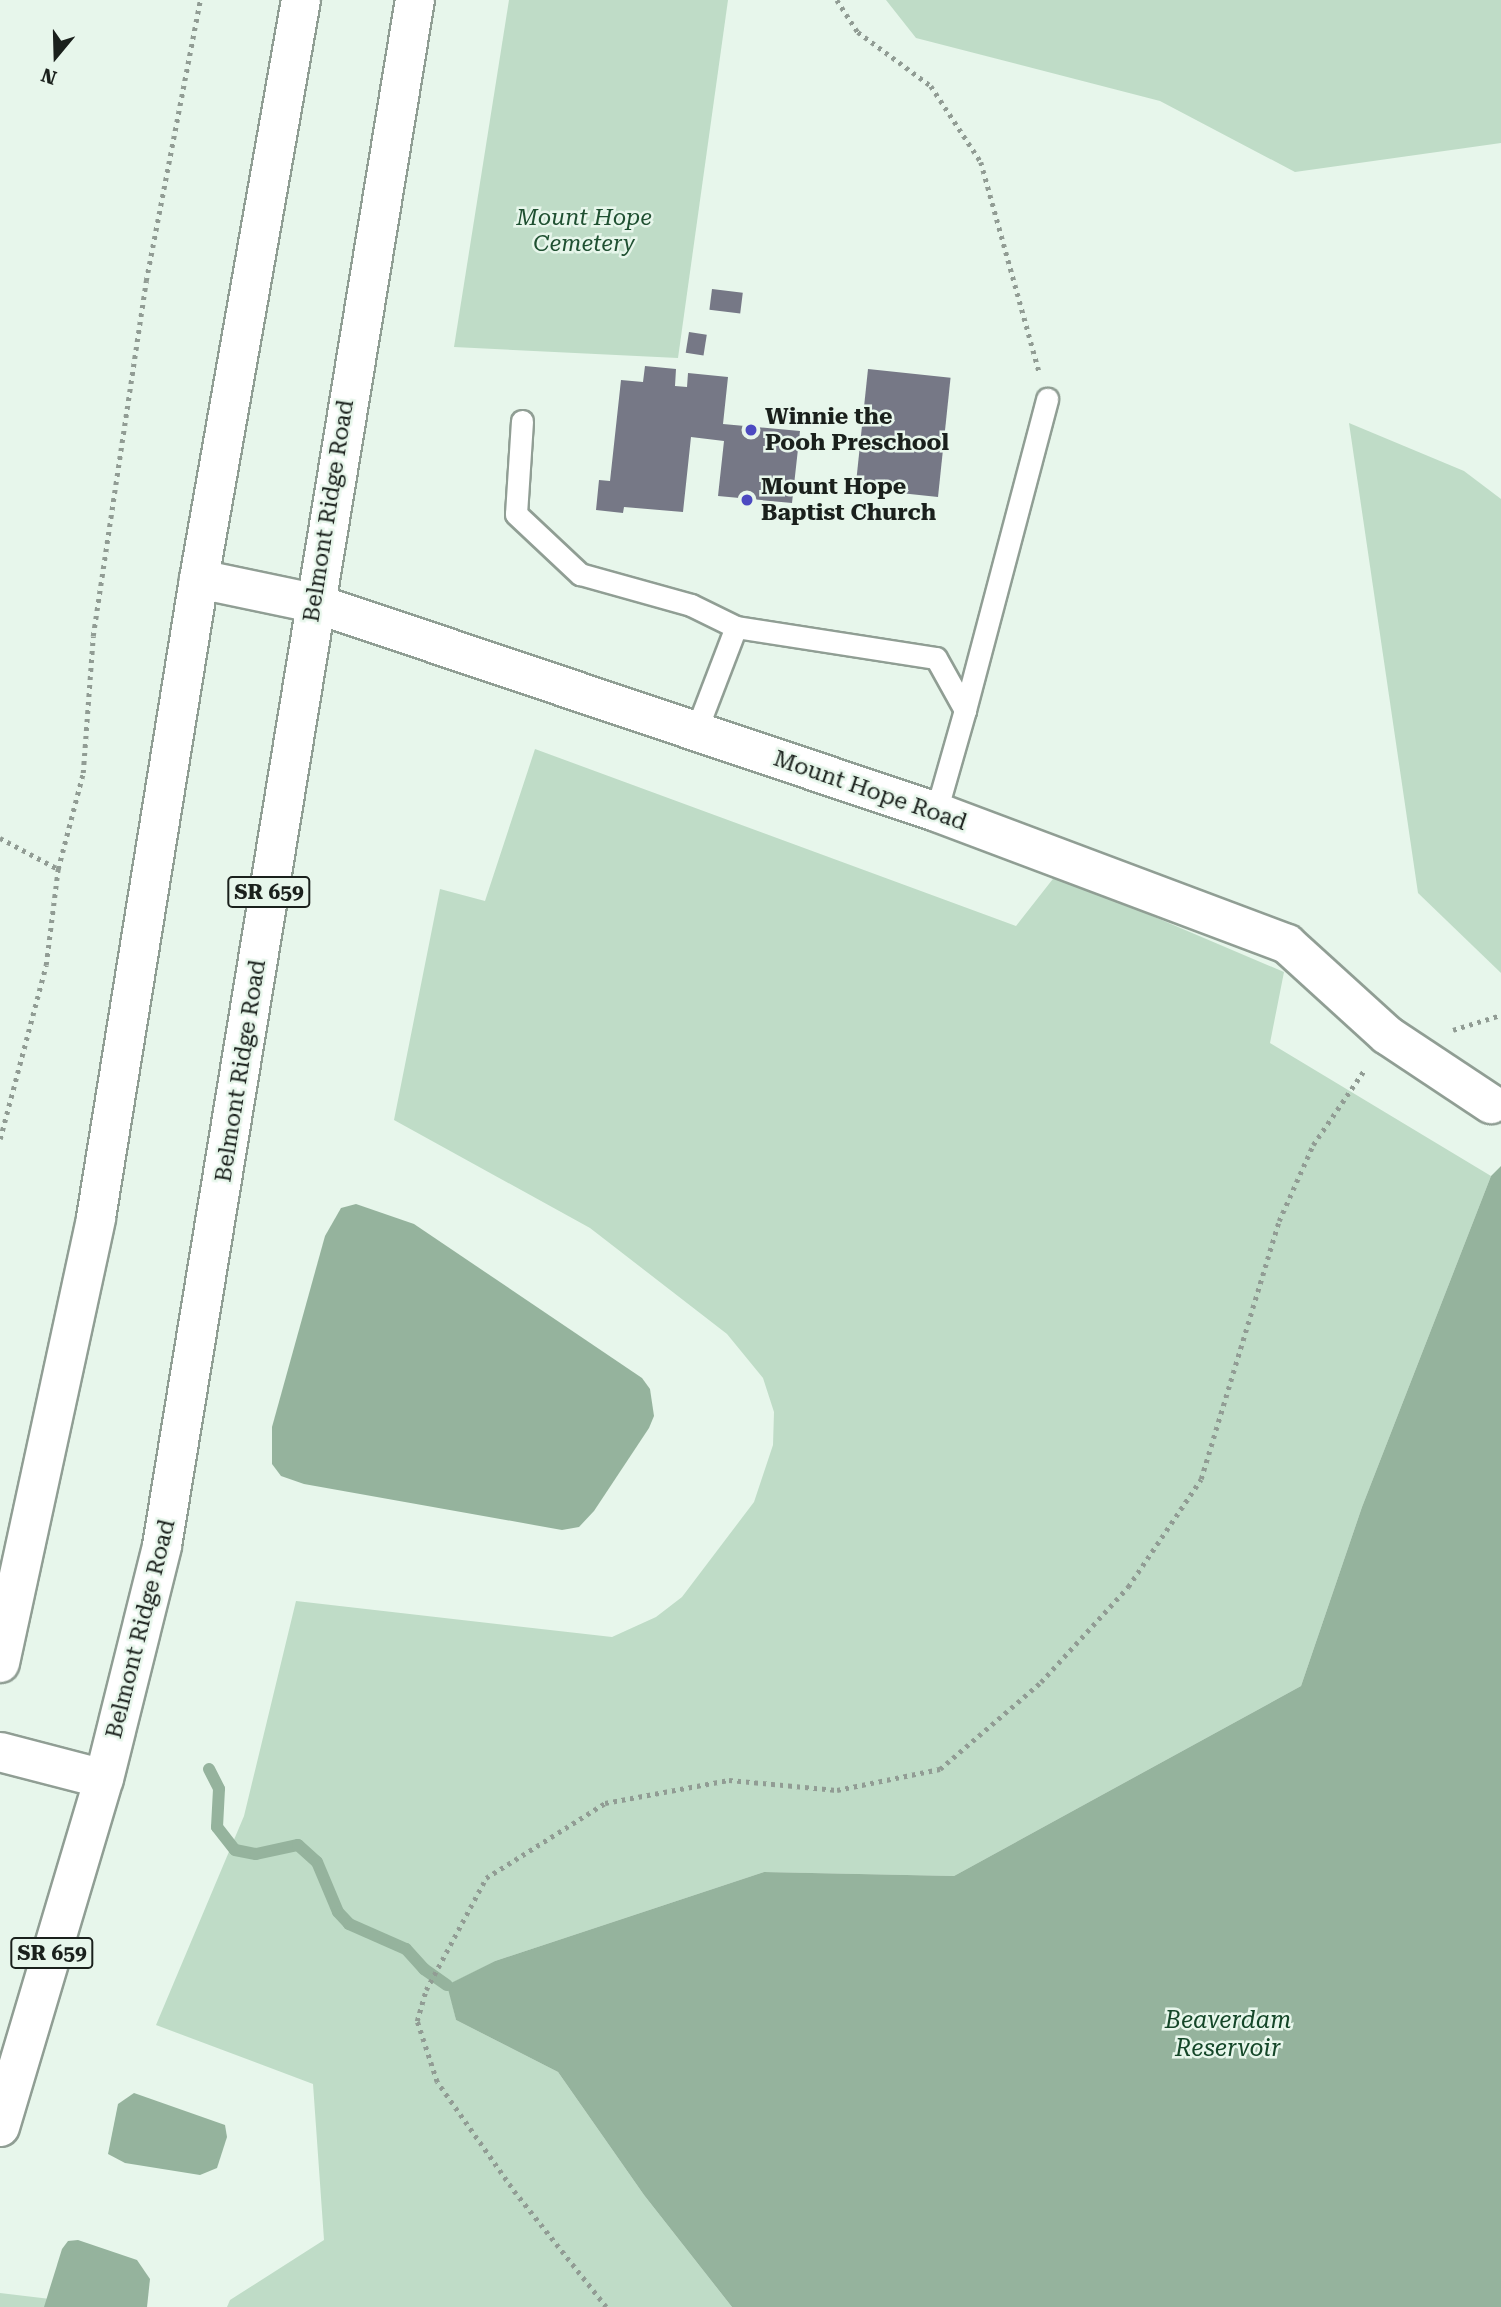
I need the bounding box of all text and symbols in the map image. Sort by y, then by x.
north arrow [21,21,91,91]
text: N [38,63,60,90]
park label: Mount Hope Cemetery [516,204,652,258]
street label: Belmont Ridge Road [298,398,360,624]
place label: Winnie the Pooh Preschool [765,403,949,457]
marker: Winnie the Pooh Preschool [743,422,759,438]
place label: Mount Hope Baptist Church [761,473,936,527]
marker: Mount Hope Baptist Church [739,492,755,508]
street label: Mount Hope Road [770,745,970,837]
road number: SR 659 [227,874,311,910]
street label: Belmont Ridge Road [210,958,272,1184]
street label: Belmont Ridge Road [100,1517,182,1741]
road number: SR 659 [10,1936,94,1970]
water label: Beaverdam Reservoir [1165,2007,1291,2063]

